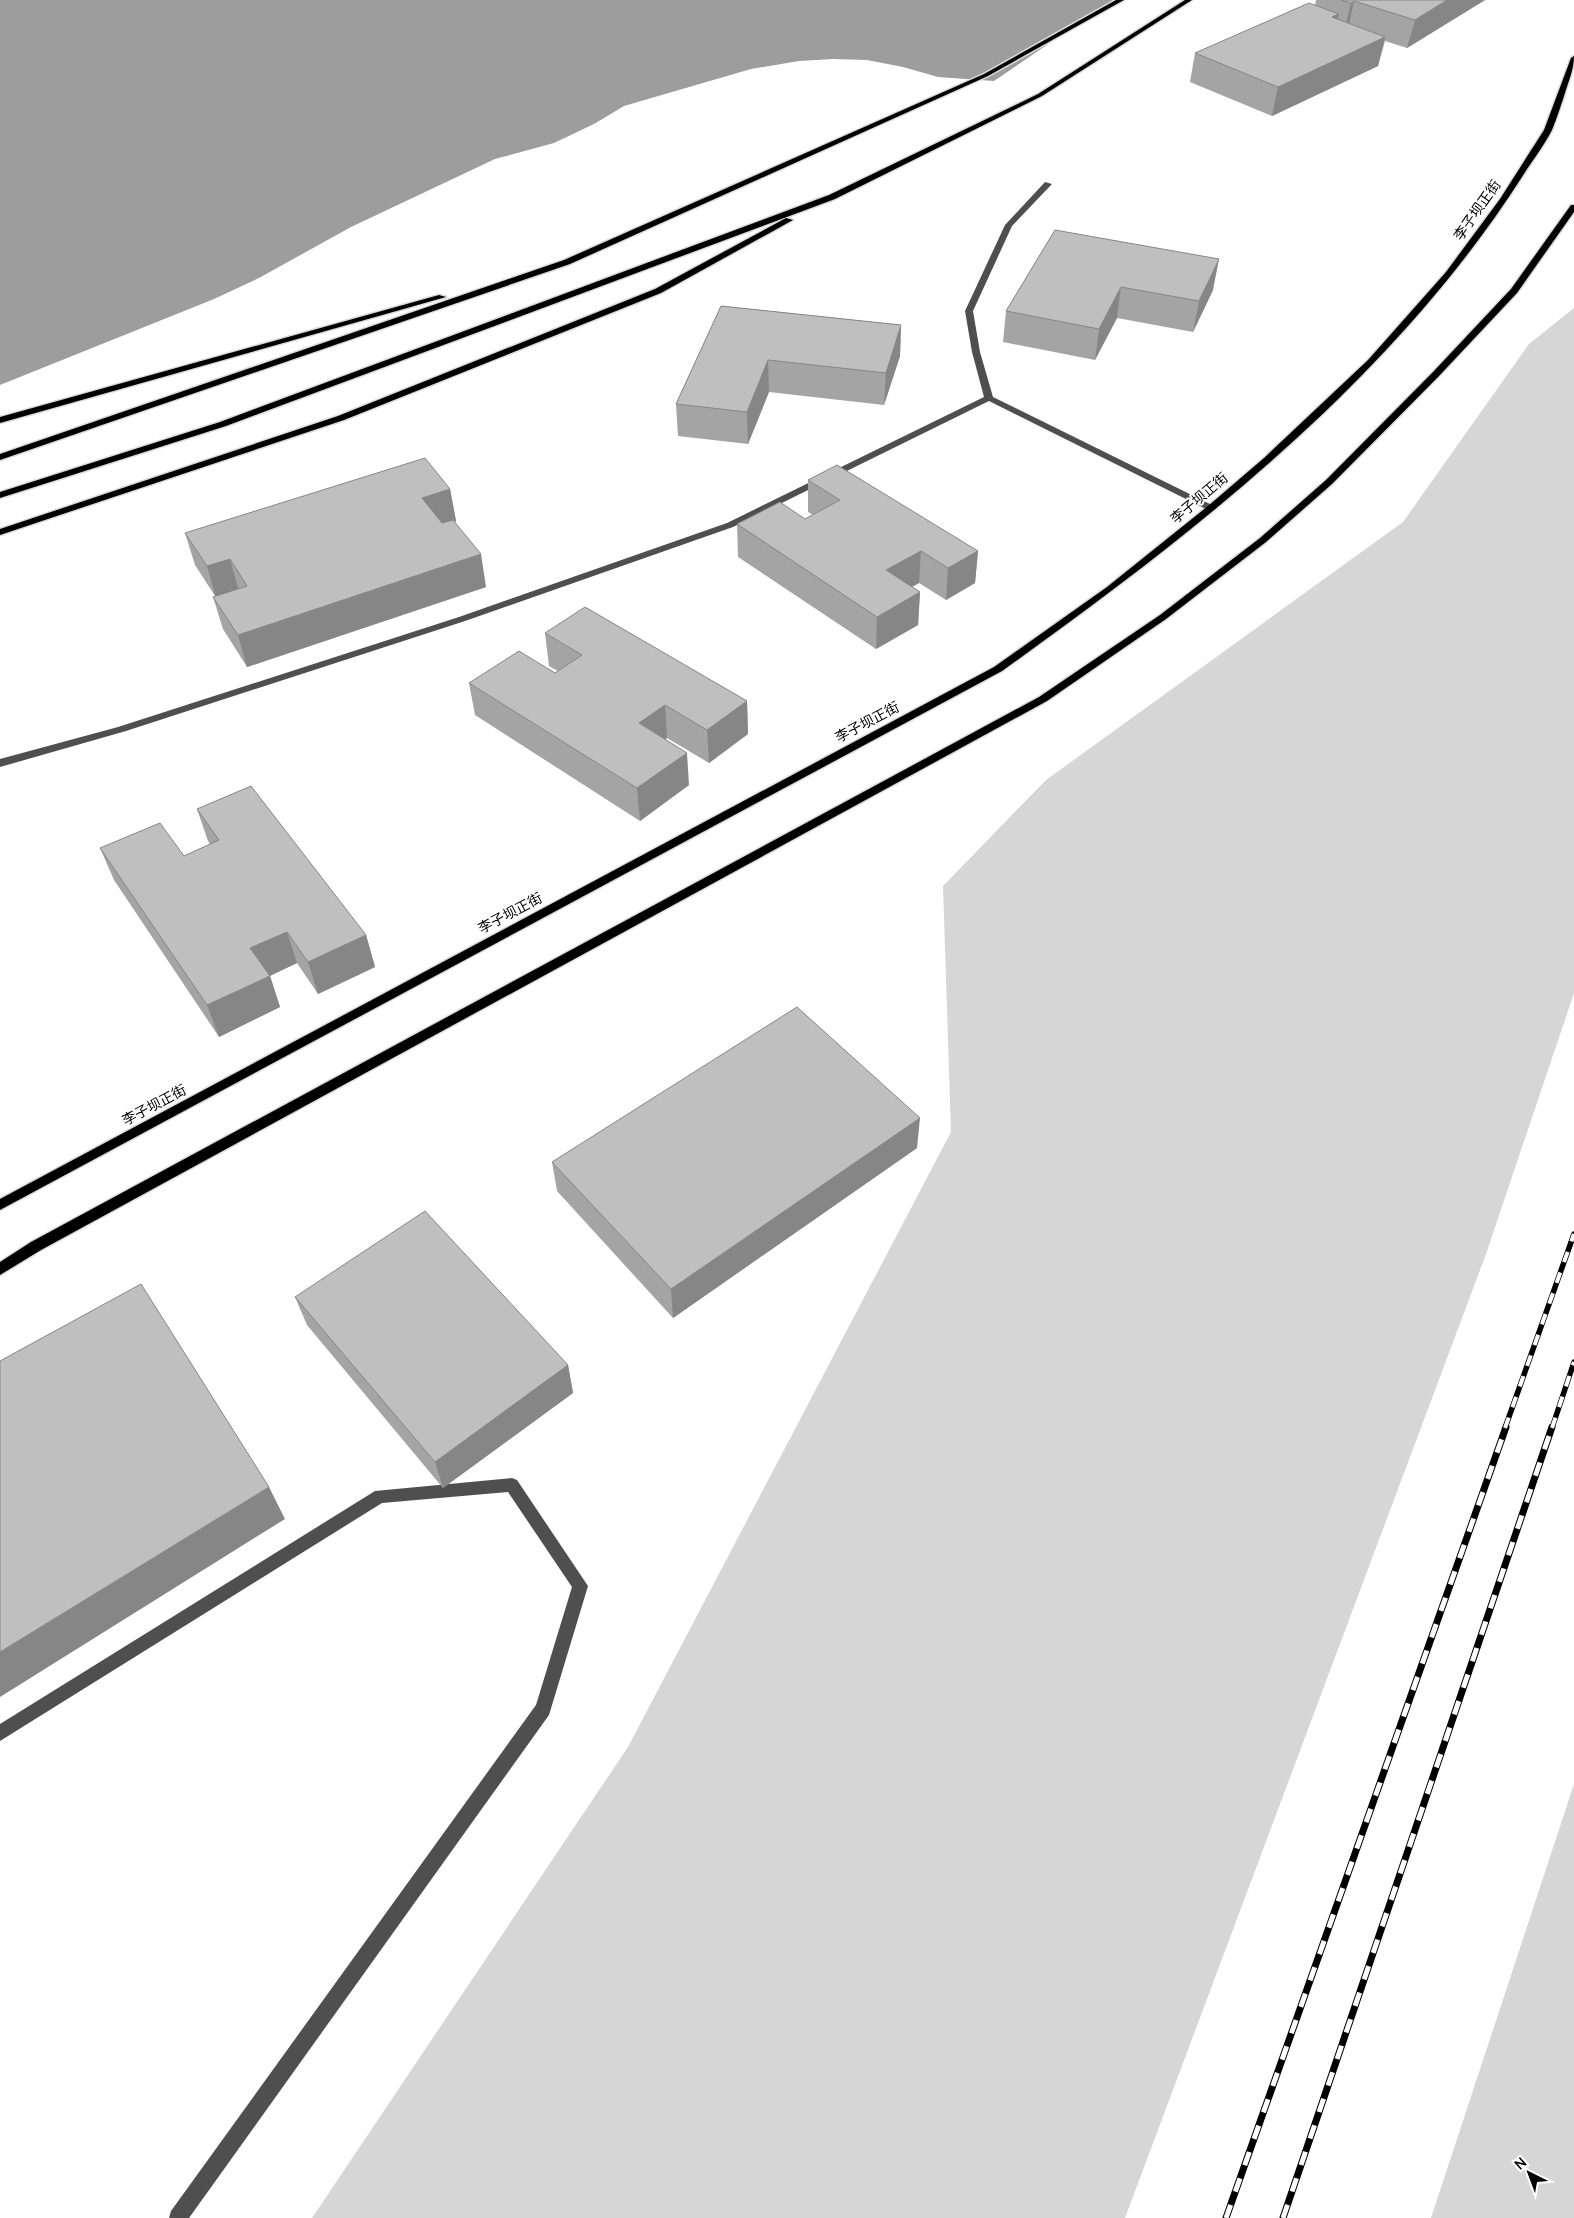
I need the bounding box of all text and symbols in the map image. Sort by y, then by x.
street label: 李子坝正街 [1449,176,1504,244]
street label: 李子坝正街 [1166,468,1232,527]
street label: 李子坝正街 [831,697,902,746]
street label: 李子坝正街 [474,888,545,937]
street label: 李子坝正街 [118,1080,189,1129]
north arrow [1504,2148,1554,2198]
text: N [1510,2153,1530,2173]

